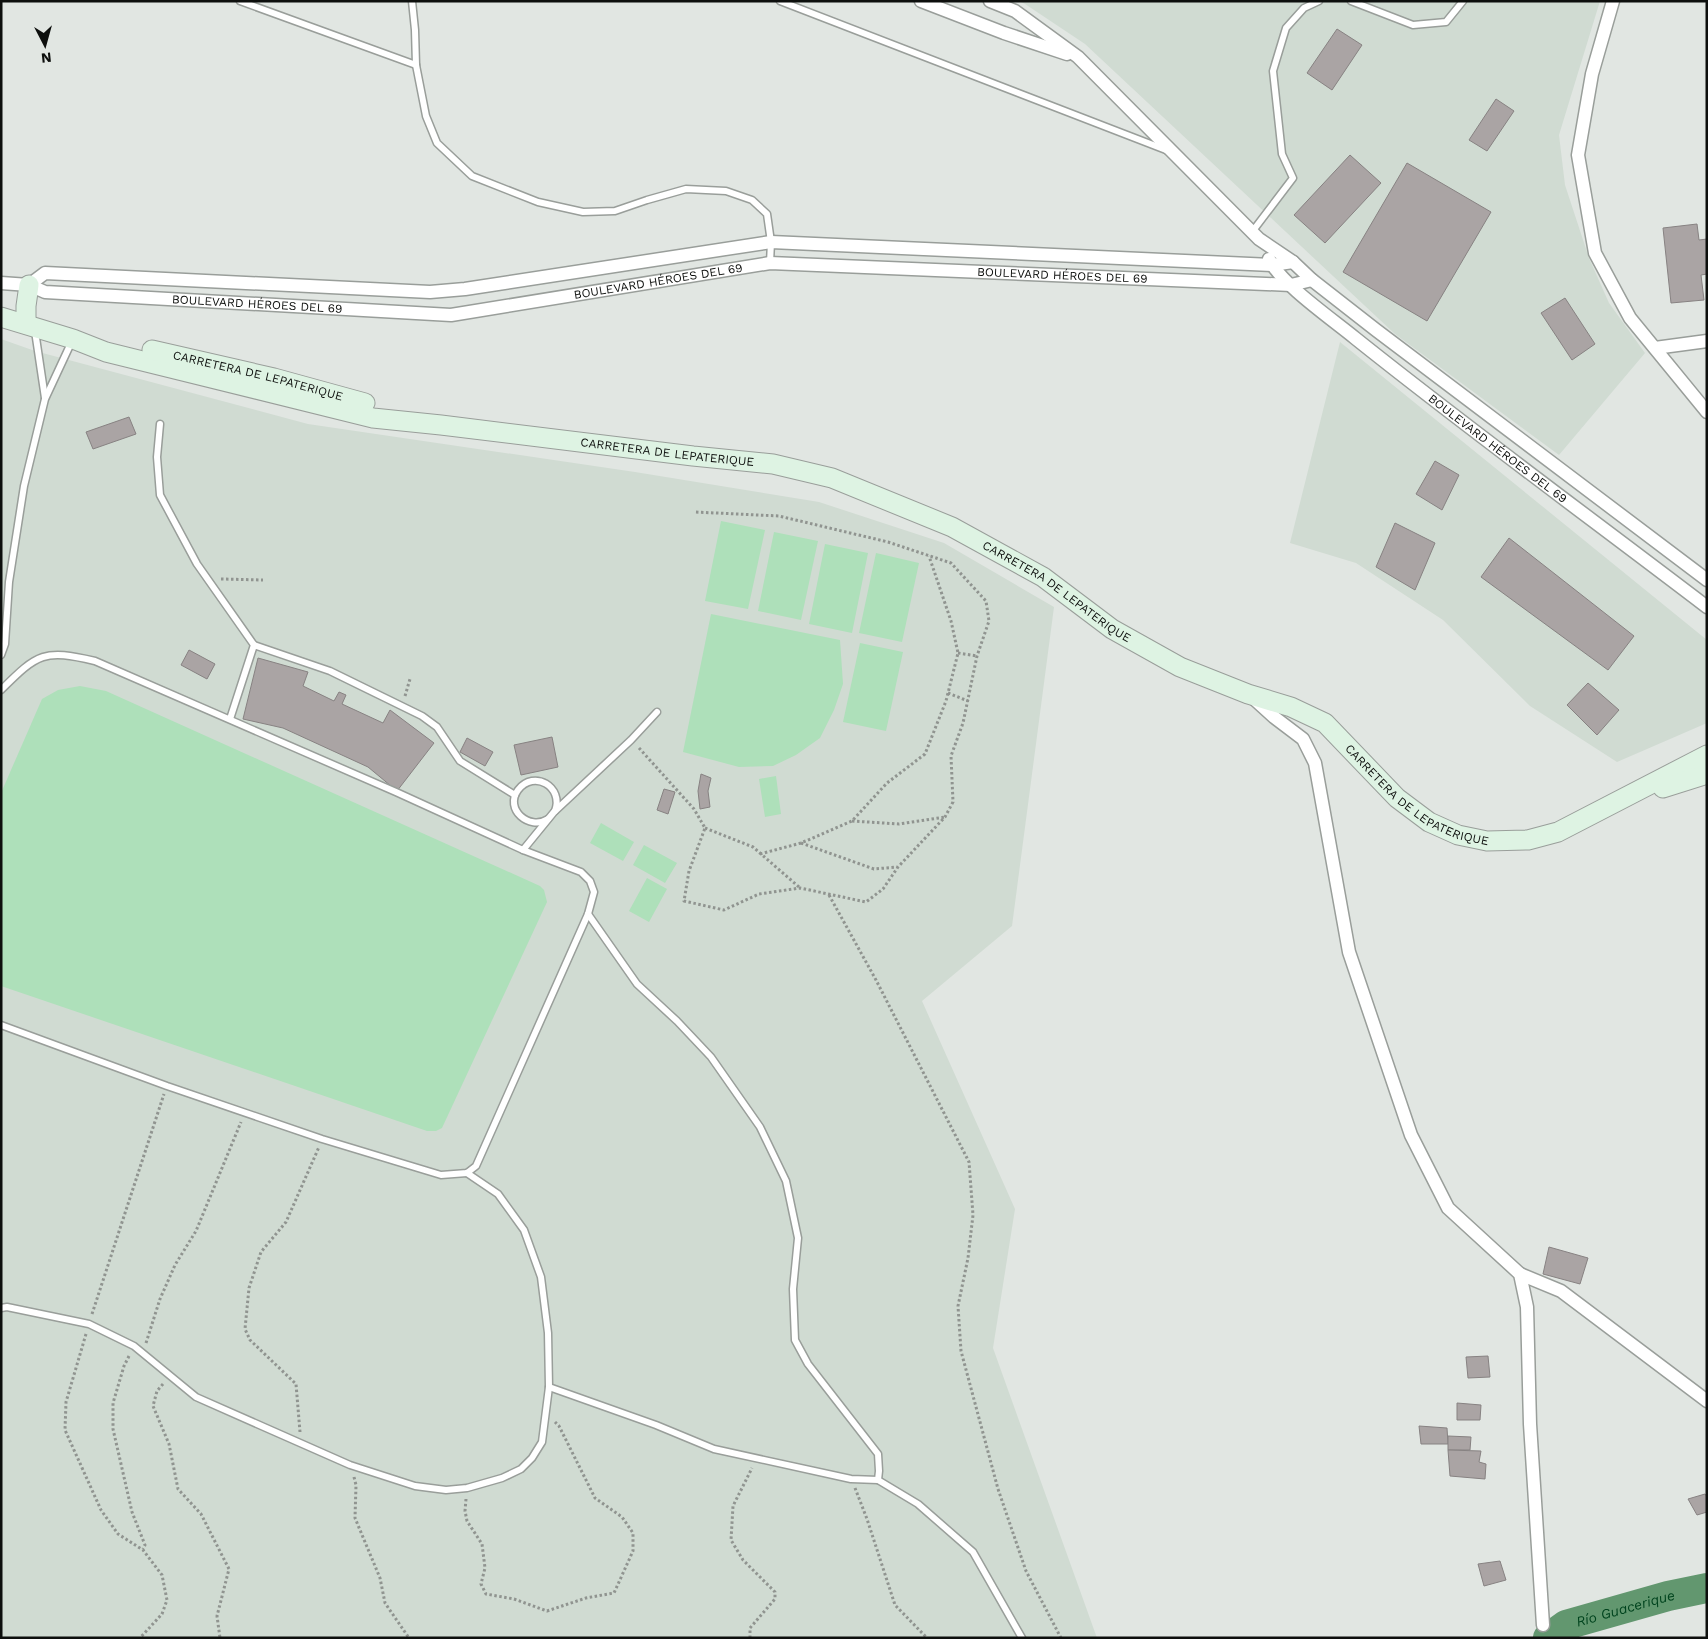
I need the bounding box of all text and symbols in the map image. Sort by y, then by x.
north arrow [20,20,70,70]
text: N [40,49,52,66]
street label: BOULEVARD HÉROES DEL 69 [573,261,743,302]
street label: BOULEVARD HÉROES DEL 69 [977,265,1148,286]
street label: BOULEVARD HÉROES DEL 69 [172,292,343,316]
street label: CARRETERA DE LEPATERIQUE [172,348,345,404]
street label: BOULEVARD HÉROES DEL 69 [1426,391,1570,506]
street label: CARRETERA DE LEPATERIQUE [580,435,755,469]
street label: CARRETERA DE LEPATERIQUE [980,538,1134,645]
street label: CARRETERA DE LEPATERIQUE [1342,741,1490,848]
water label: Río Guacerique [1574,1587,1676,1630]

